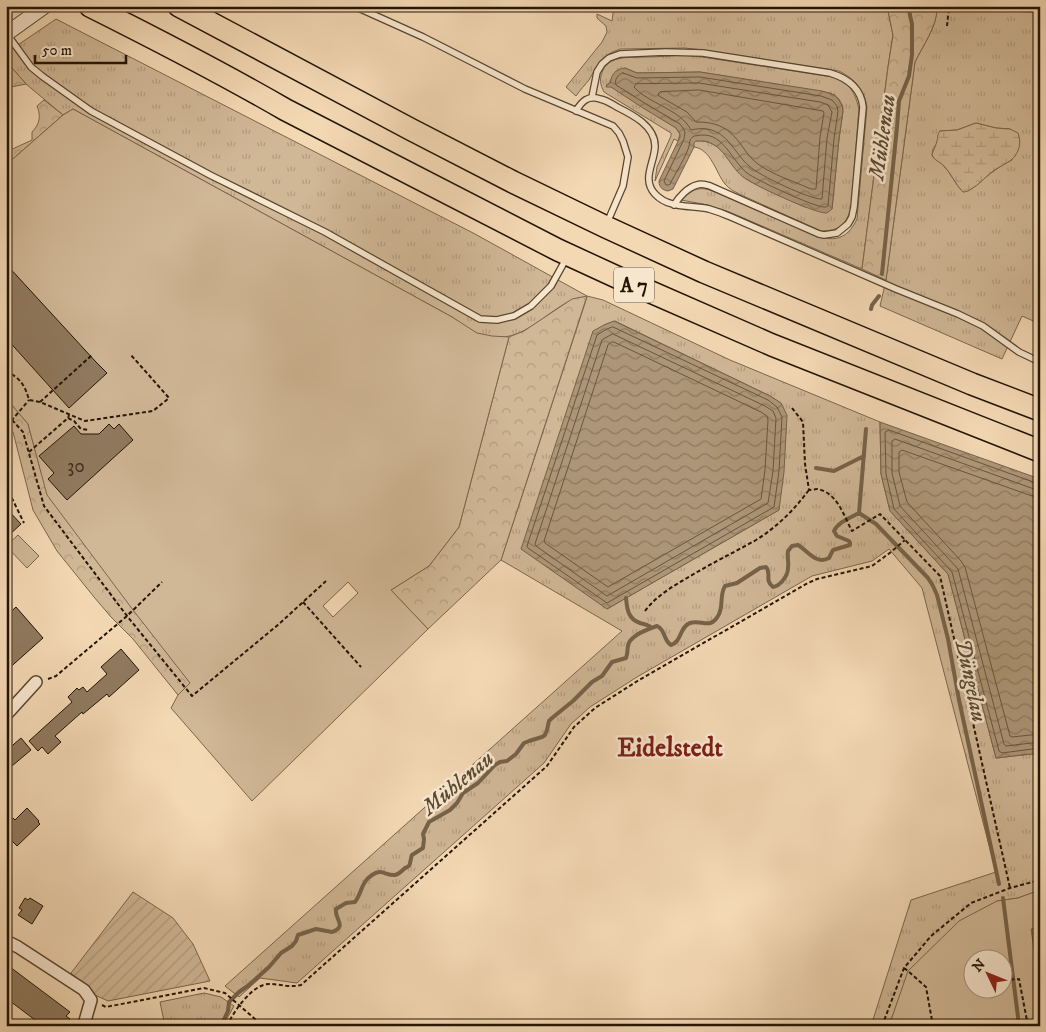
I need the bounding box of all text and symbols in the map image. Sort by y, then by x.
scale bar [35,32,126,64]
text: 50 m [42,41,72,60]
water label: Mühlenau [863,93,902,184]
road number: A 7 [614,268,654,302]
house number: 30 [67,455,85,478]
water label: Düngelau [949,636,993,725]
district label: Eidelstedt [617,732,724,765]
water label: Mühlenau [415,745,500,822]
north arrow [964,950,1014,1000]
text: N [969,955,990,976]

